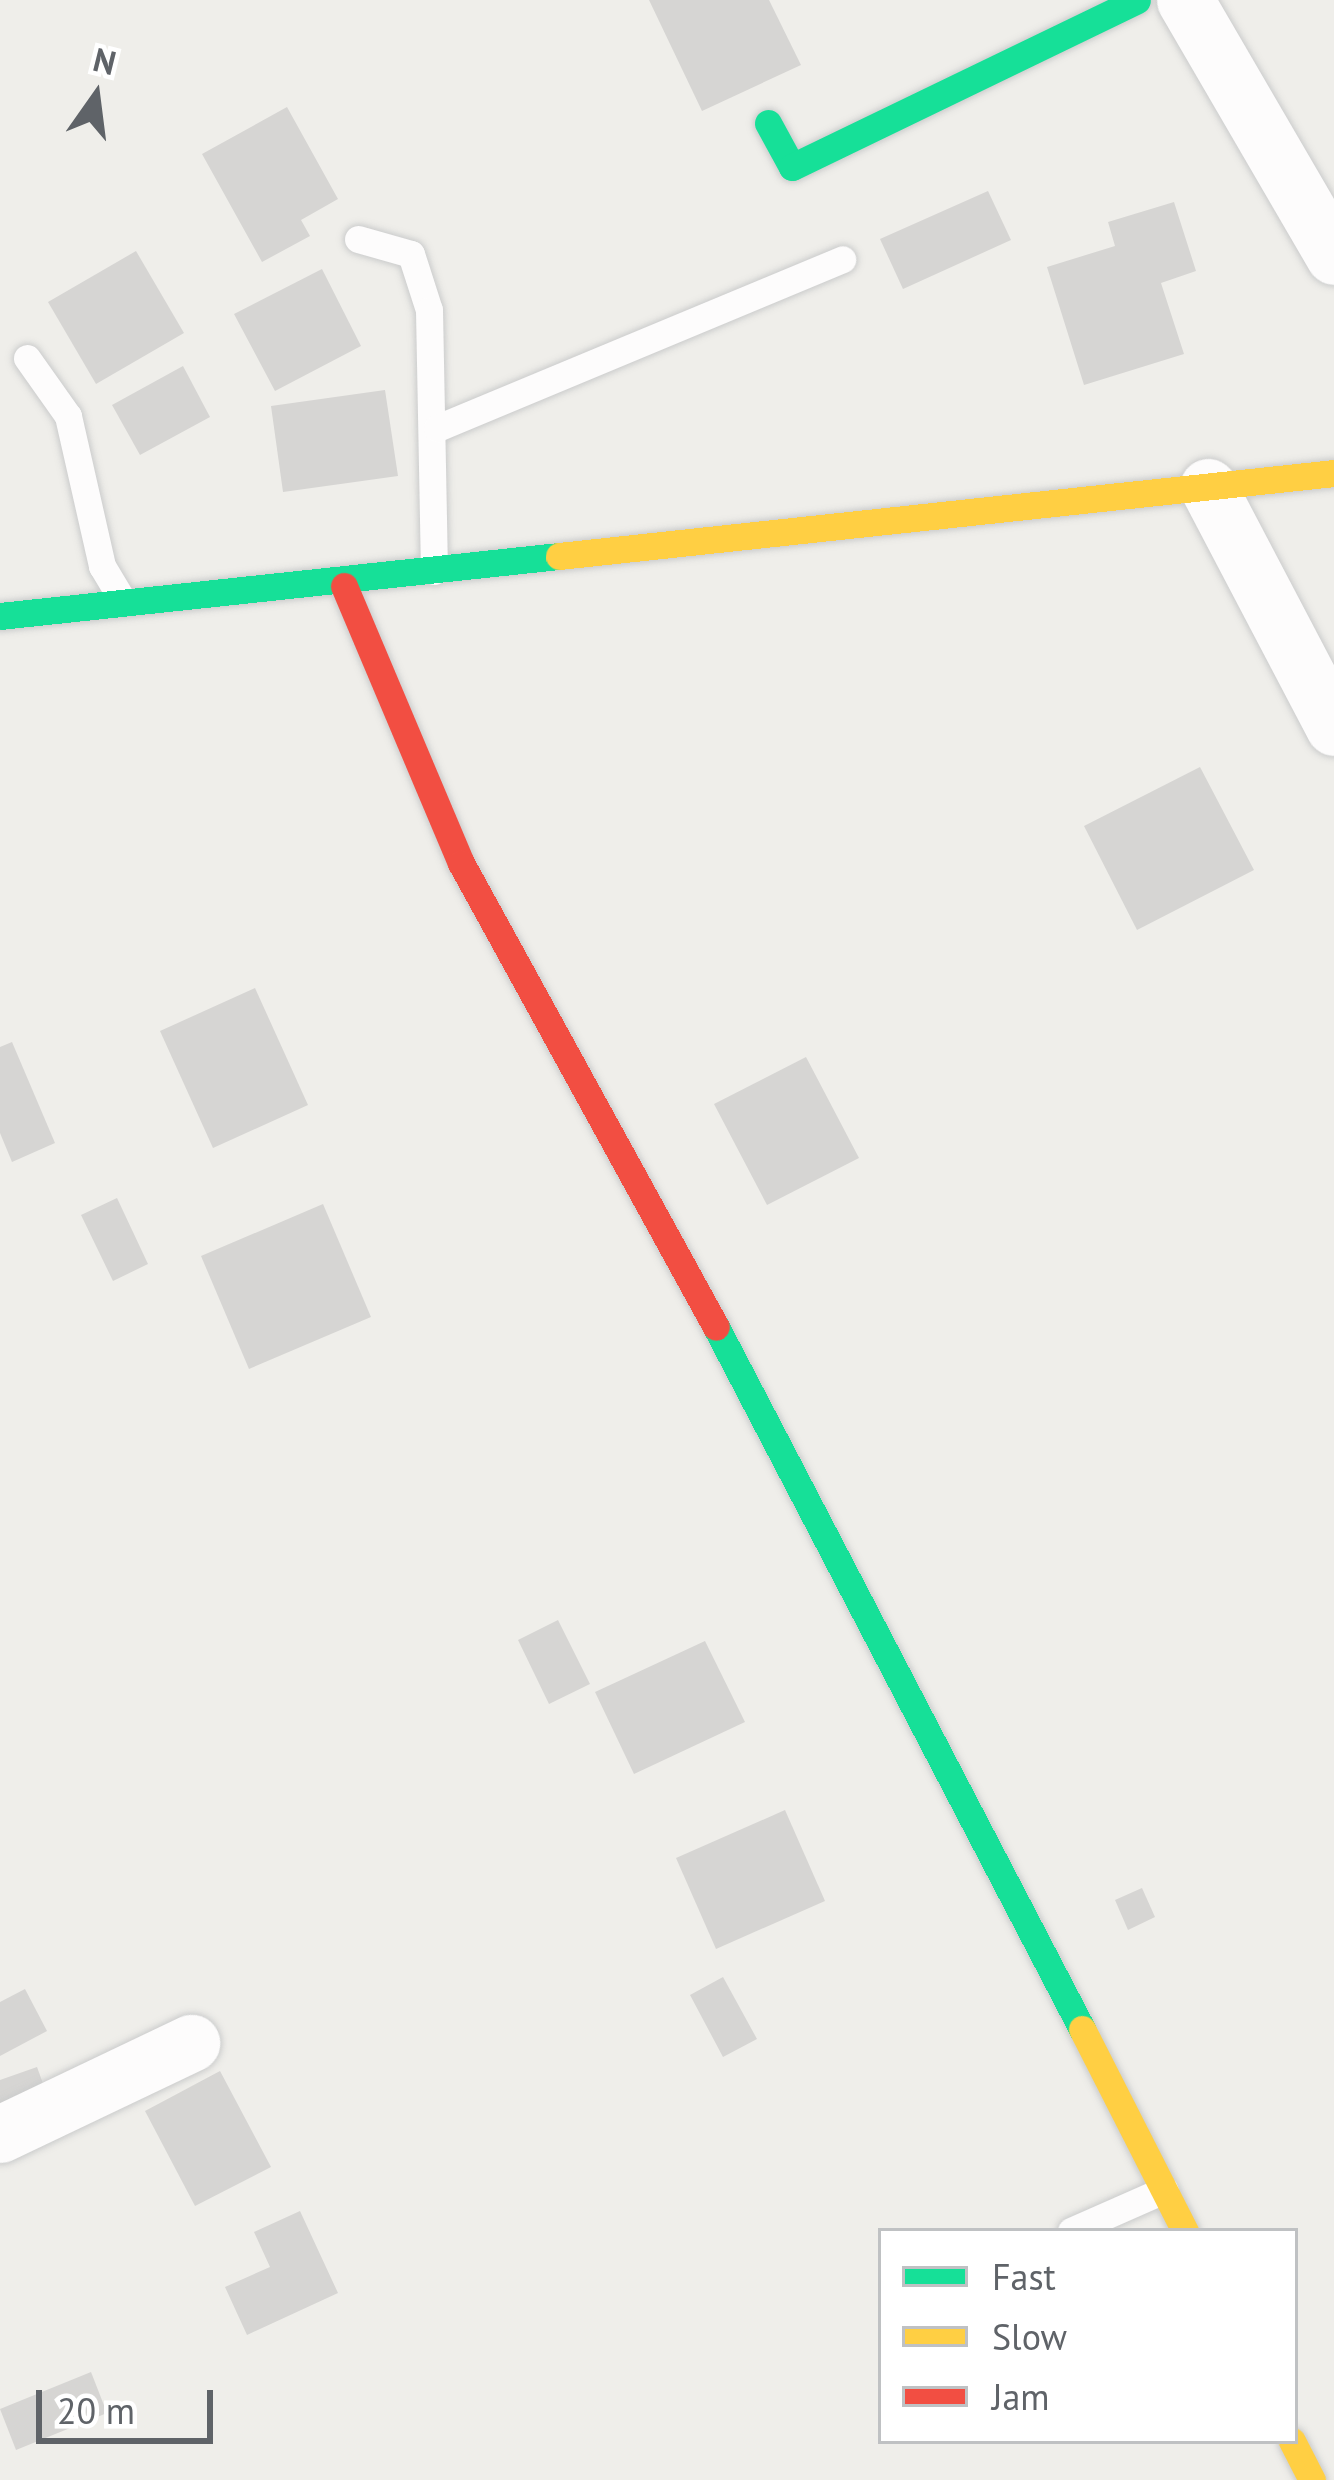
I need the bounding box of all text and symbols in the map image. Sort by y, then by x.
north arrow [36,36,156,156]
text: N [89,37,121,84]
legend [878,2228,1298,2444]
text: Fast [992,2253,1056,2300]
text: Slow [992,2313,1067,2360]
scale bar [42,2366,219,2440]
text: Jam [992,2373,1050,2420]
text: 20 m [57,2387,135,2434]

